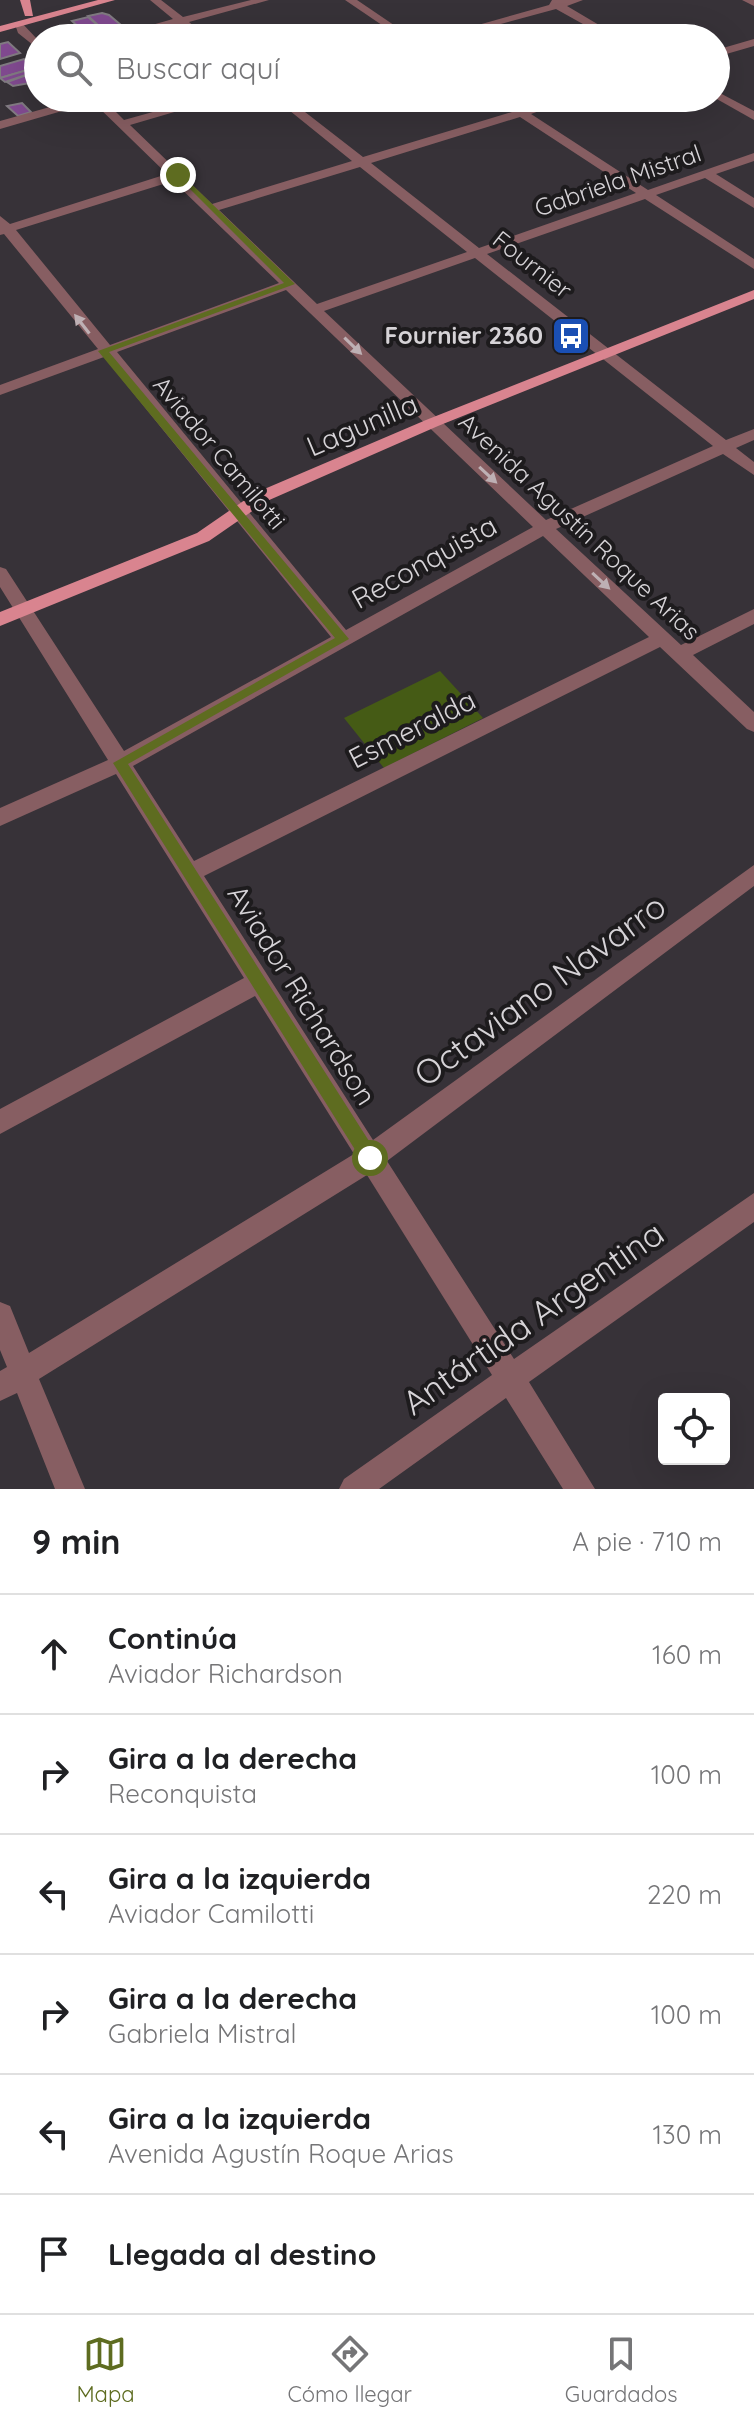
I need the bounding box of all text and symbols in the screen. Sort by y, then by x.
search box [24,24,730,112]
icon: search [52,46,96,90]
text: Buscar aquí [116,49,280,87]
street label: Gabriela Mistral [531,138,705,223]
route end [160,157,196,193]
street label: Fournier [487,224,578,304]
one-way arrow [74,314,91,334]
bus stop icon: Fournier 2360 [550,315,592,357]
place label: Fournier 2360 [385,320,543,350]
one-way arrow [343,336,362,355]
street label: Aviador Camilotti [147,370,292,535]
street label: Lagunilla [301,386,423,464]
street label: Avenida Agustín Roque Arias [453,407,707,646]
one-way arrow [478,466,497,484]
street label: Reconquista [345,507,502,616]
one-way arrow [592,572,611,590]
street label: Esmeralda [342,682,481,775]
street label: Aviador Richardson [221,878,384,1111]
street label: Octaviano Navarro [406,884,674,1095]
route start [352,1140,388,1176]
street label: Antártida Argentina [394,1211,672,1424]
map controls [658,1393,730,1465]
button: locate [658,1393,730,1465]
text: 9 min [32,1520,120,1563]
text: A pie · 710 m [572,1525,722,1558]
text: Continúa [108,1619,237,1657]
icon: ahead [32,1632,76,1676]
text: 160 m [652,1638,722,1671]
text: Aviador Richardson [108,1657,343,1690]
text: Gira a la derecha [108,1739,357,1777]
icon: right [32,1752,76,1796]
text: 100 m [651,1758,722,1791]
text: Reconquista [108,1777,257,1810]
text: Gira a la izquierda [108,1859,371,1897]
icon: left [32,1872,76,1916]
text: 220 m [647,1878,722,1911]
text: Aviador Camilotti [108,1897,314,1930]
text: Gira a la derecha [108,1979,357,2017]
icon: right [32,1992,76,2036]
text: 100 m [651,1998,722,2031]
text: Gabriela Mistral [108,2017,297,2050]
text: Gira a la izquierda [108,2099,371,2137]
icon: left [32,2112,76,2156]
text: 130 m [652,2118,722,2151]
text: Avenida Agustín Roque Arias [108,2137,454,2170]
icon: arrive [32,2232,76,2276]
text: Llegada al destino [108,2235,376,2273]
tab: Mapa [76,2332,135,2408]
tab: Cómo llegar [287,2332,412,2408]
tab: Guardados [565,2332,678,2408]

